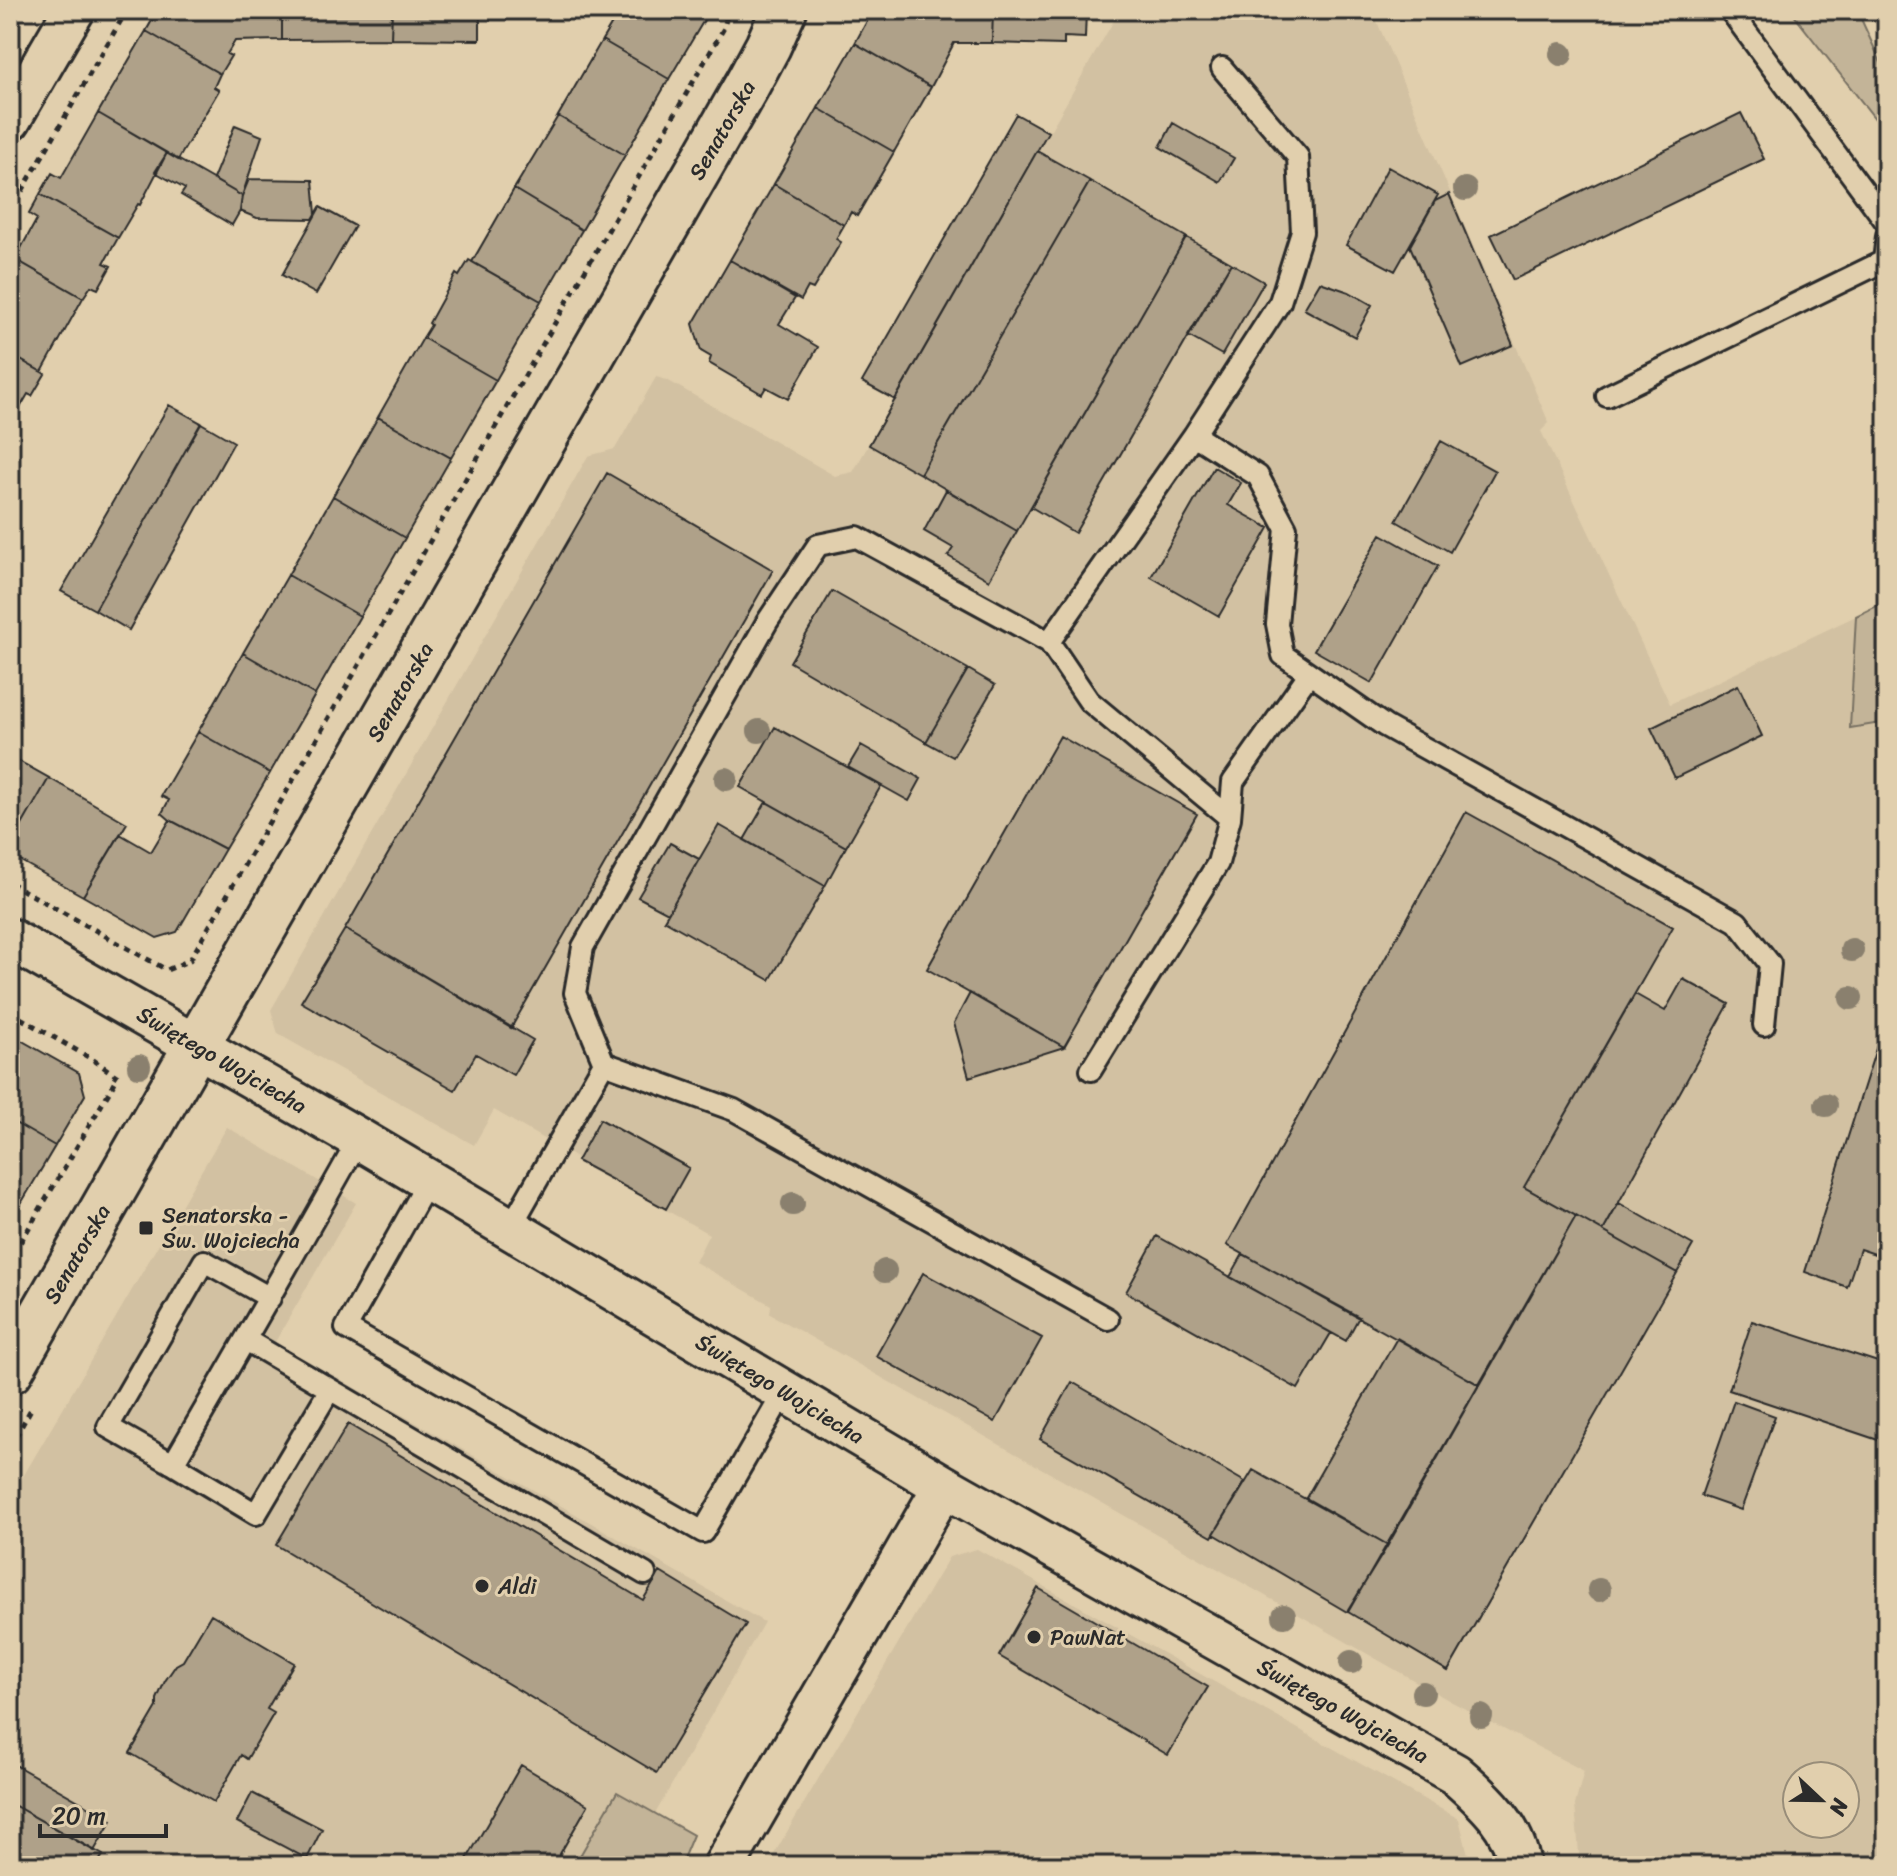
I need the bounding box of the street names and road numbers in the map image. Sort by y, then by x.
street label: Senatorska [678,72,766,188]
street label: Senatorska [356,634,444,750]
street label: Świętego Wojciecha [129,995,315,1125]
street label: Senatorska [33,1196,121,1312]
street label: Świętego Wojciecha [688,1323,872,1455]
street label: Świętego Wojciecha [1250,1648,1436,1774]

